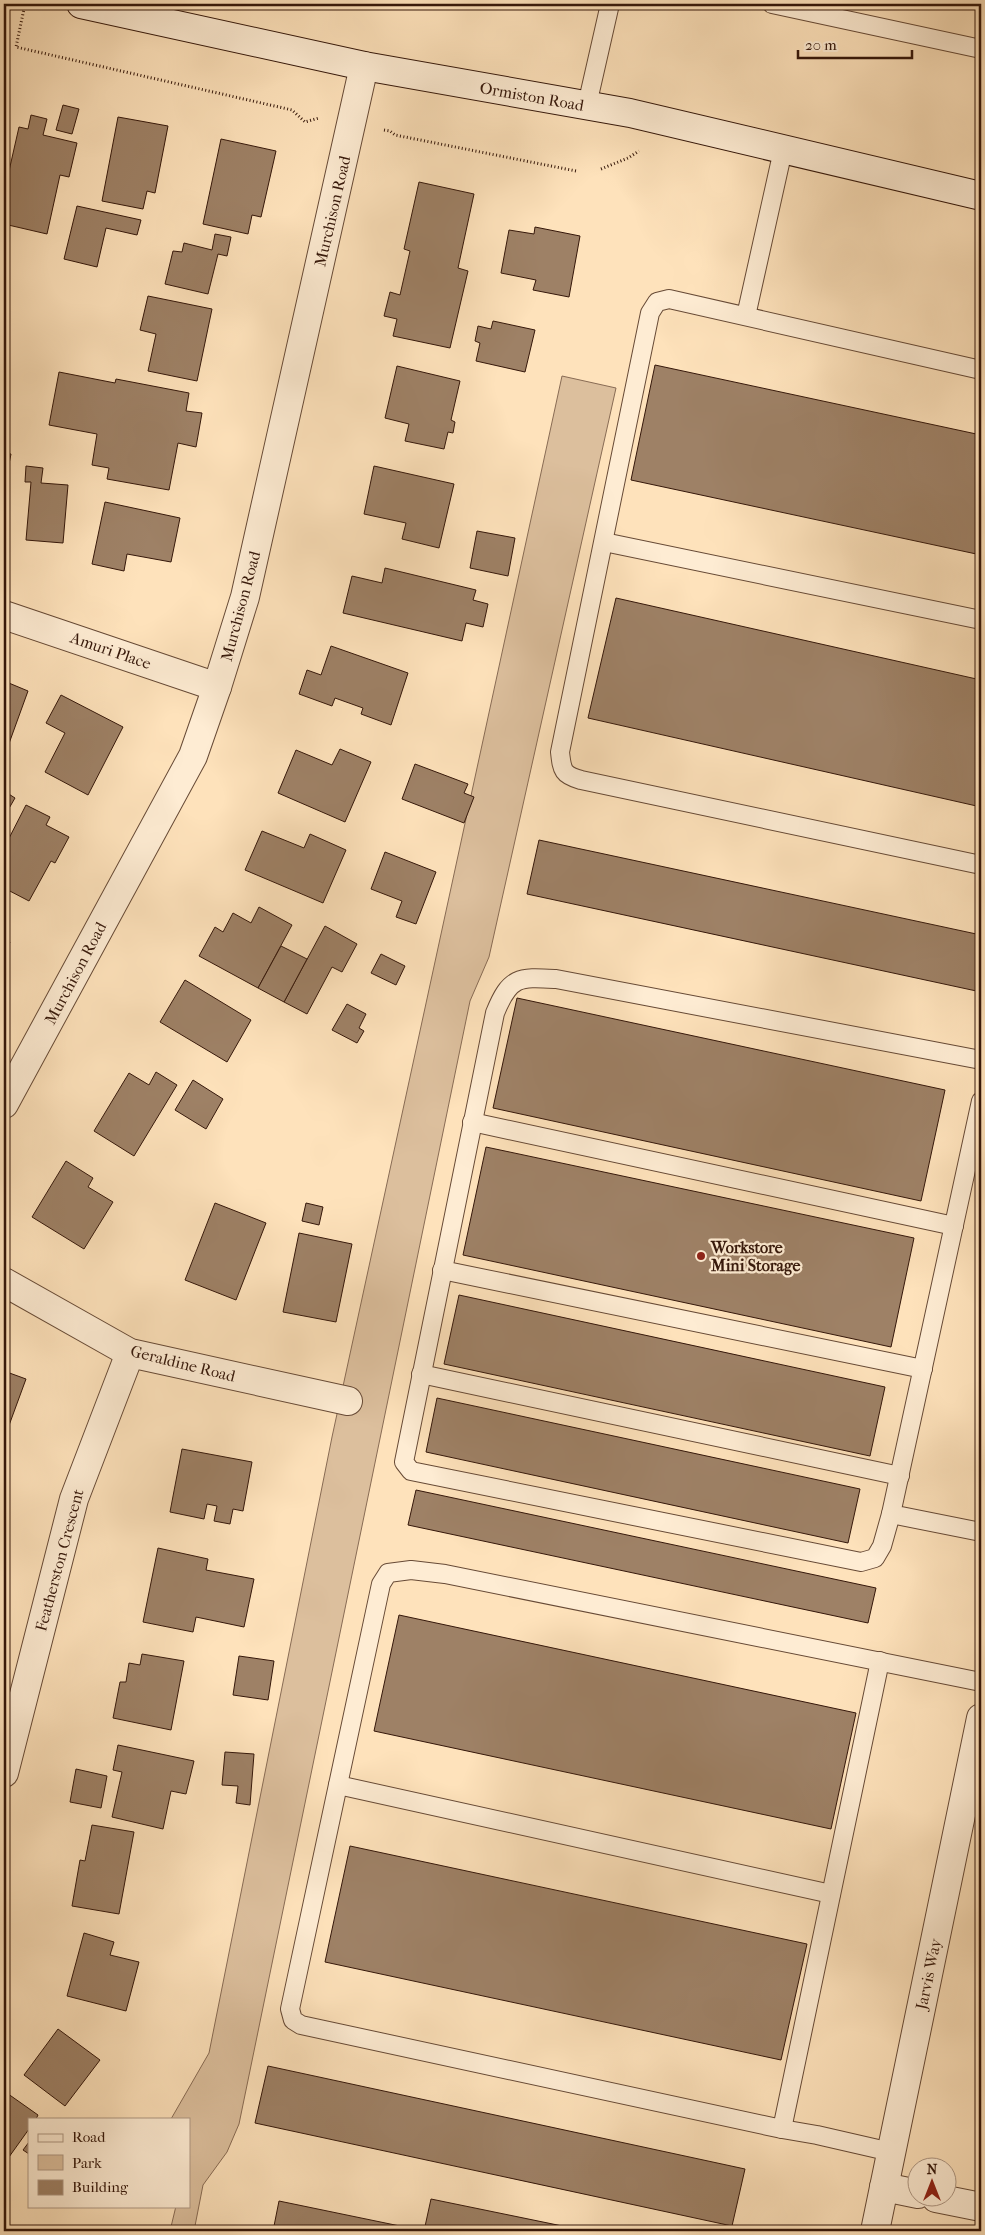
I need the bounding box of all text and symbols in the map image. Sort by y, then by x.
scale bar [798,28,911,60]
text: 20 m [805,36,837,54]
street label: Ormiston Road [478,78,586,115]
street label: Murchison Road [310,154,355,268]
street label: Murchison Road [217,549,264,663]
street label: Amuri Place [67,627,154,673]
street label: Murchison Road [40,919,111,1028]
place label: Workstore Mini Storage [710,1238,801,1276]
marker: Workstore Mini Storage [695,1250,707,1262]
street label: Geraldine Road [128,1341,238,1386]
street label: Featherston Crescent [31,1487,88,1633]
street label: Jarvis Way [911,1936,945,2013]
legend [28,2118,190,2208]
text: Road [72,2128,106,2146]
text: Park [72,2154,102,2172]
north arrow [908,2158,958,2208]
text: N [927,2161,938,2178]
text: Building [72,2178,129,2196]

